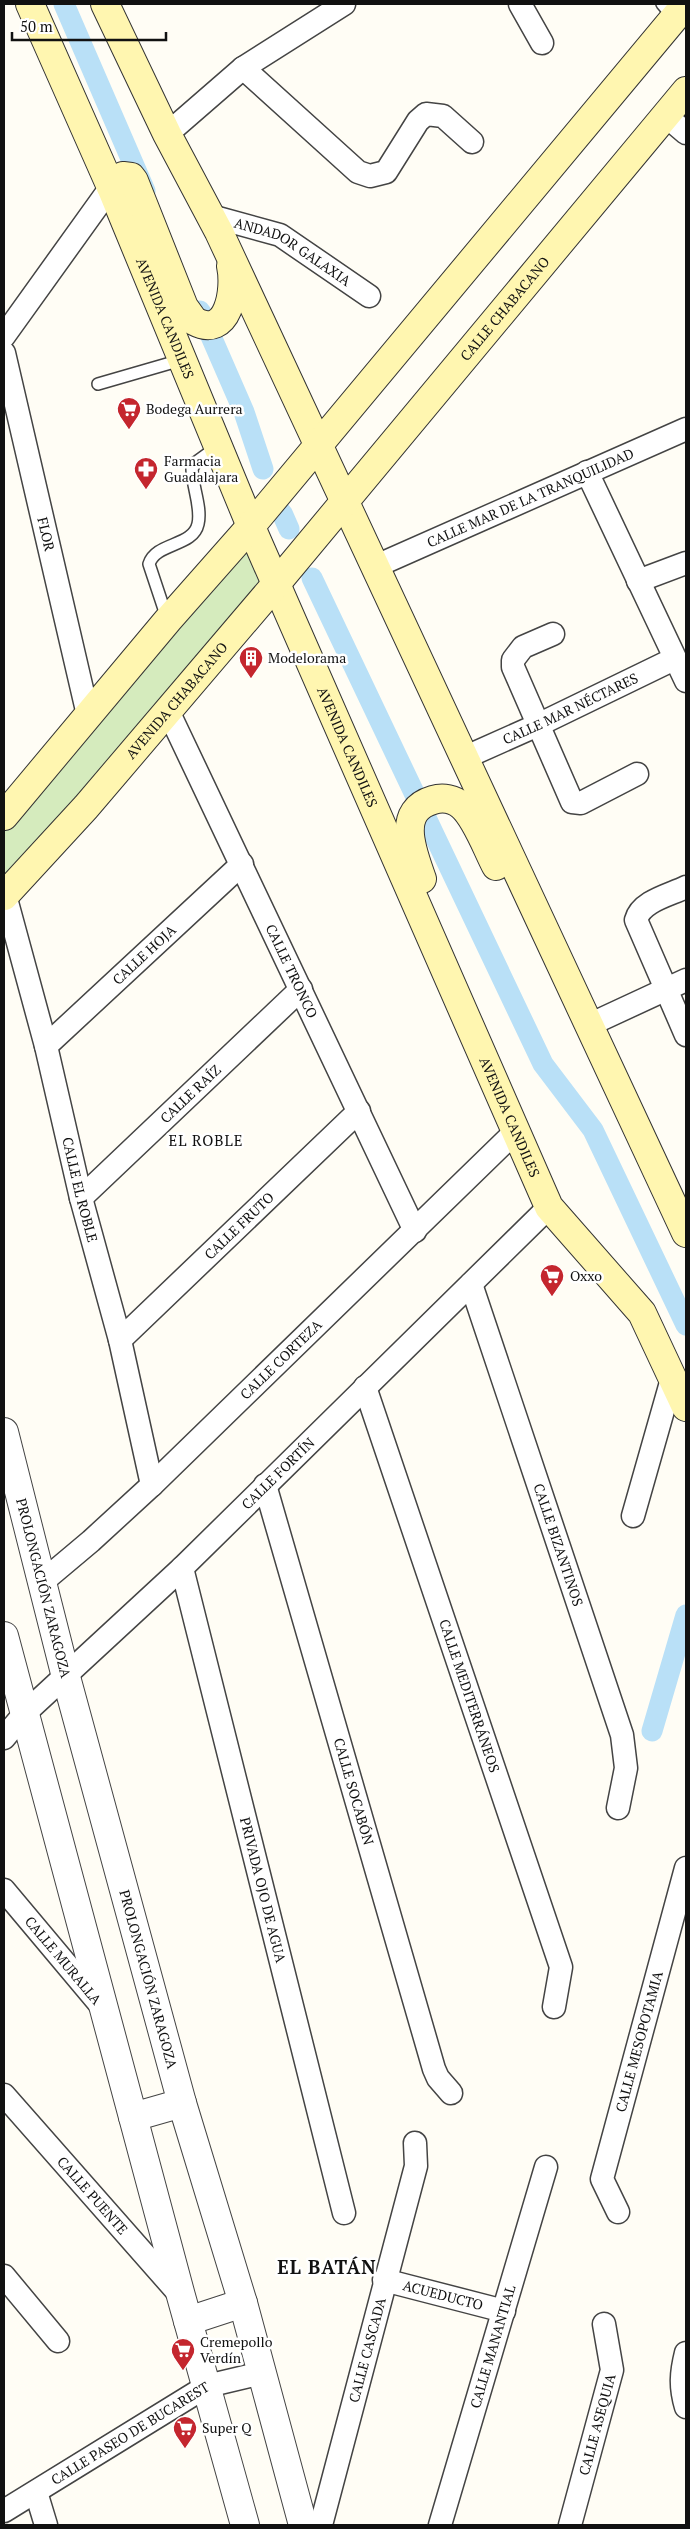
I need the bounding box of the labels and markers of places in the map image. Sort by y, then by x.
supermarket icon: Bodega Aurrera [116,396,142,430]
place label: Bodega Aurrera [146,399,243,418]
place label: Farmacia Guadalajara [164,451,238,486]
pharmacy icon: Farmacia Guadalajara [133,456,159,490]
building icon: Modelorama [238,645,264,679]
place label: Modelorama [268,648,346,667]
supermarket icon: Oxxo [539,1263,565,1297]
place label: Oxxo [570,1266,602,1285]
place label: Cremepollo Verdín [200,2332,273,2367]
supermarket icon: Cremepollo Verdín [170,2337,196,2371]
supermarket icon: Super Q [172,2415,198,2449]
place label: Super Q [202,2418,252,2437]

